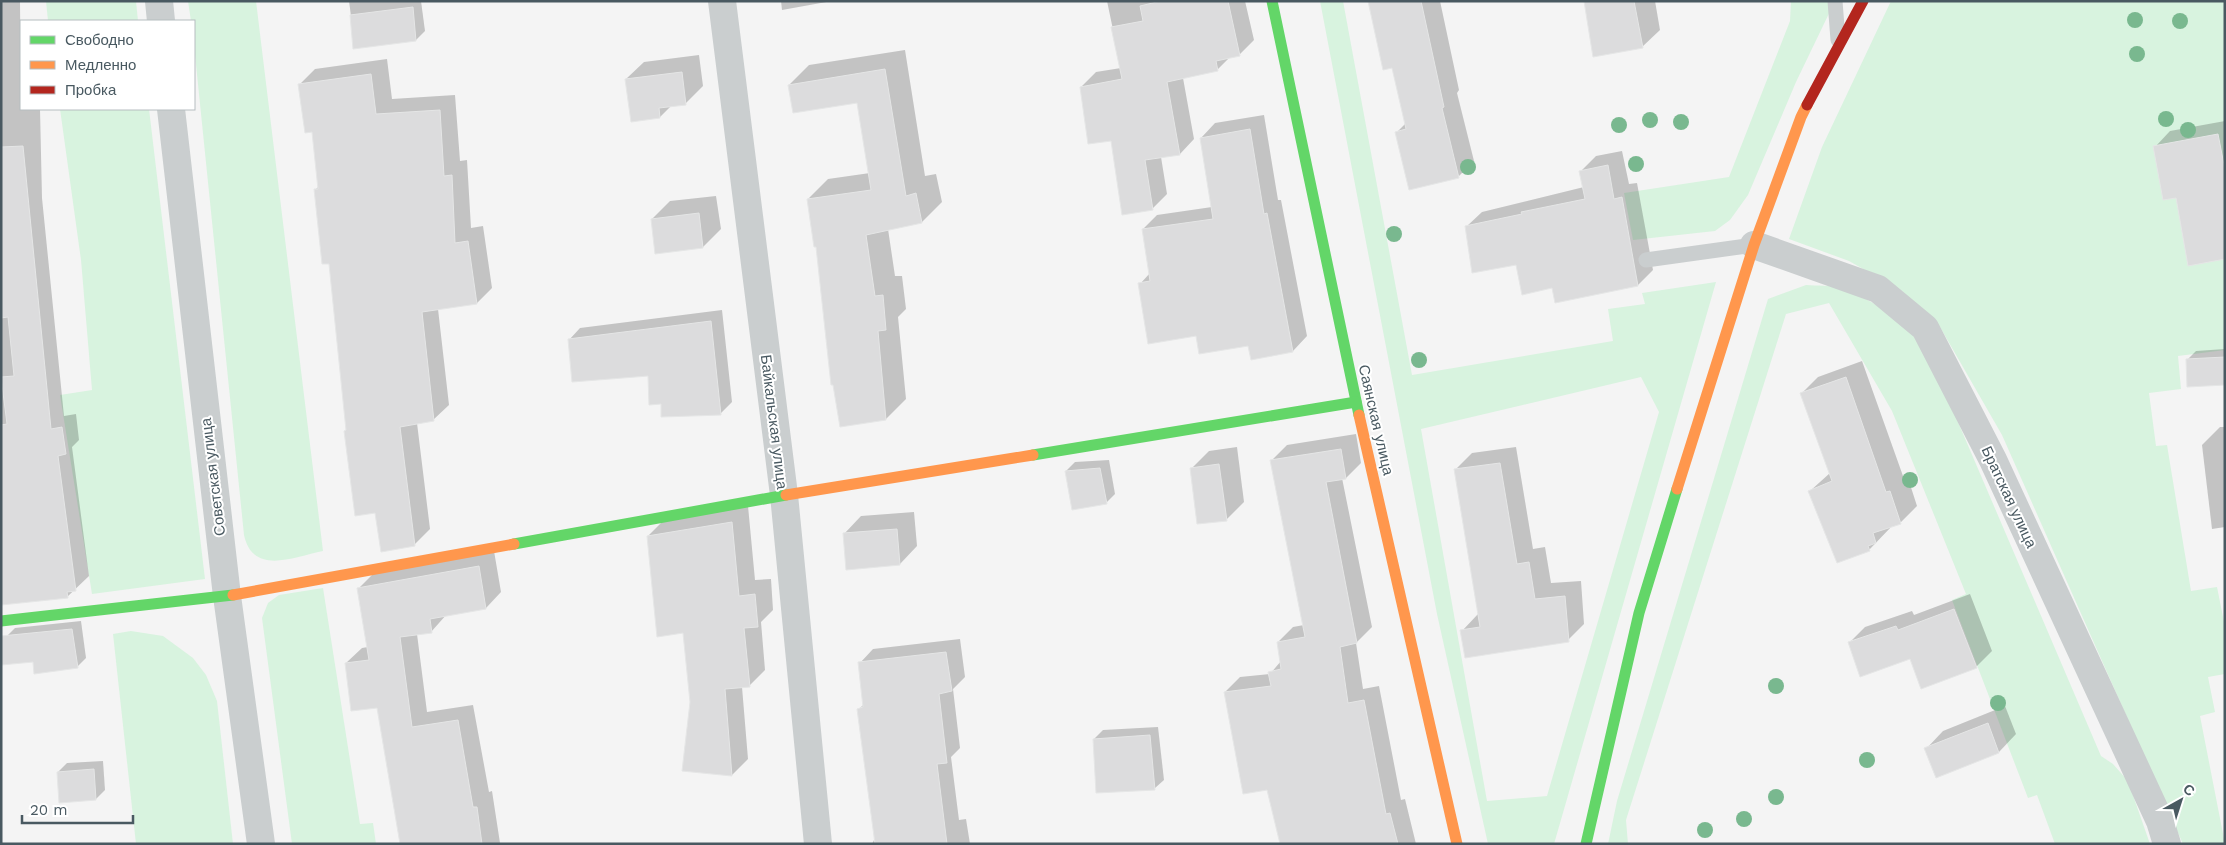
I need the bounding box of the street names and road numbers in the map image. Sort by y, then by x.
street label: Байкальская улица [757,354,791,491]
street label: Саянская улица [1355,363,1398,478]
street label: Советская улица [197,416,229,537]
street label: Братская улица [1978,443,2041,551]

